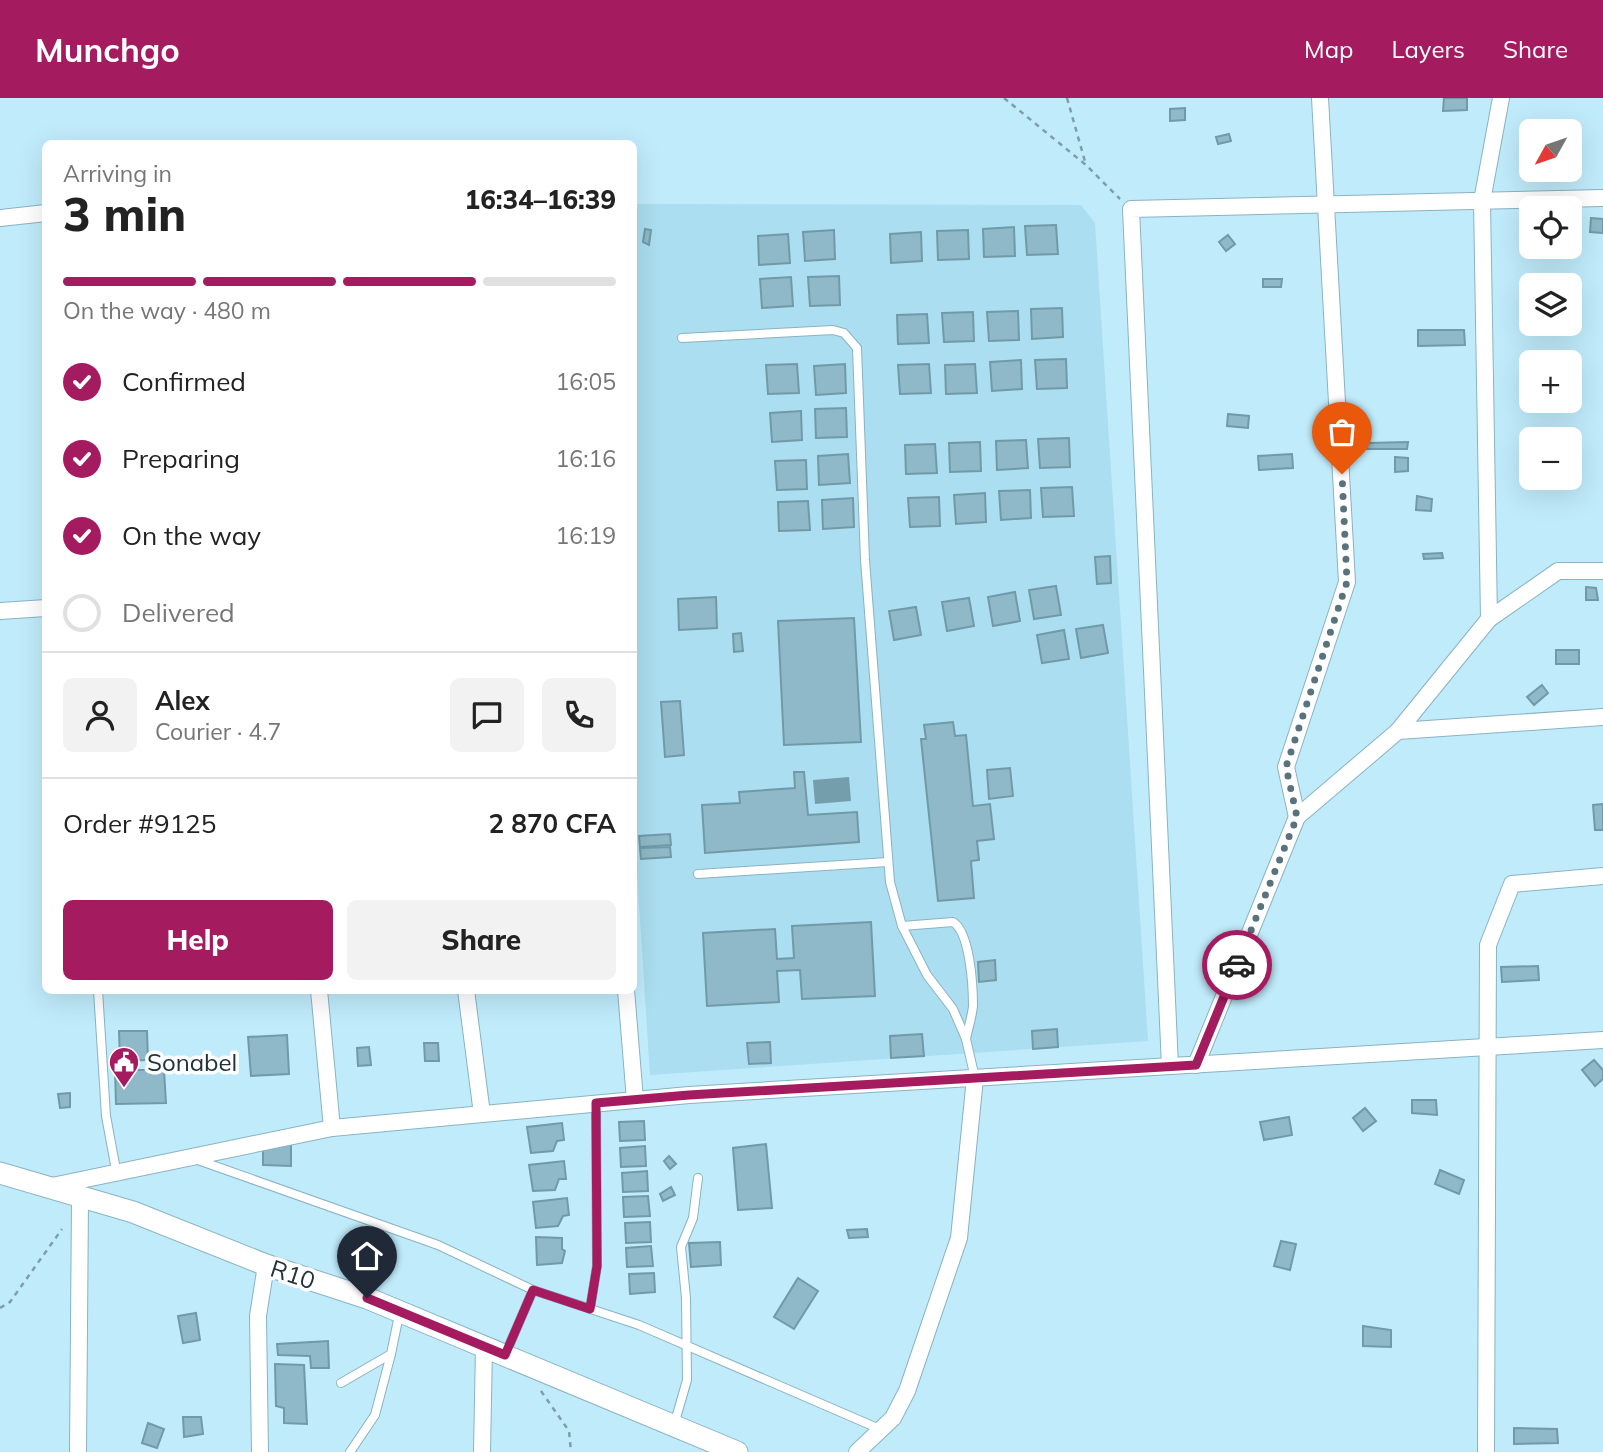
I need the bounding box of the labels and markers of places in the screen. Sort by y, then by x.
pin [1312,402,1372,474]
public building icon: Sonabel [107,1045,141,1089]
place label: Sonabel [147,1047,237,1077]
pin [337,1226,397,1298]

